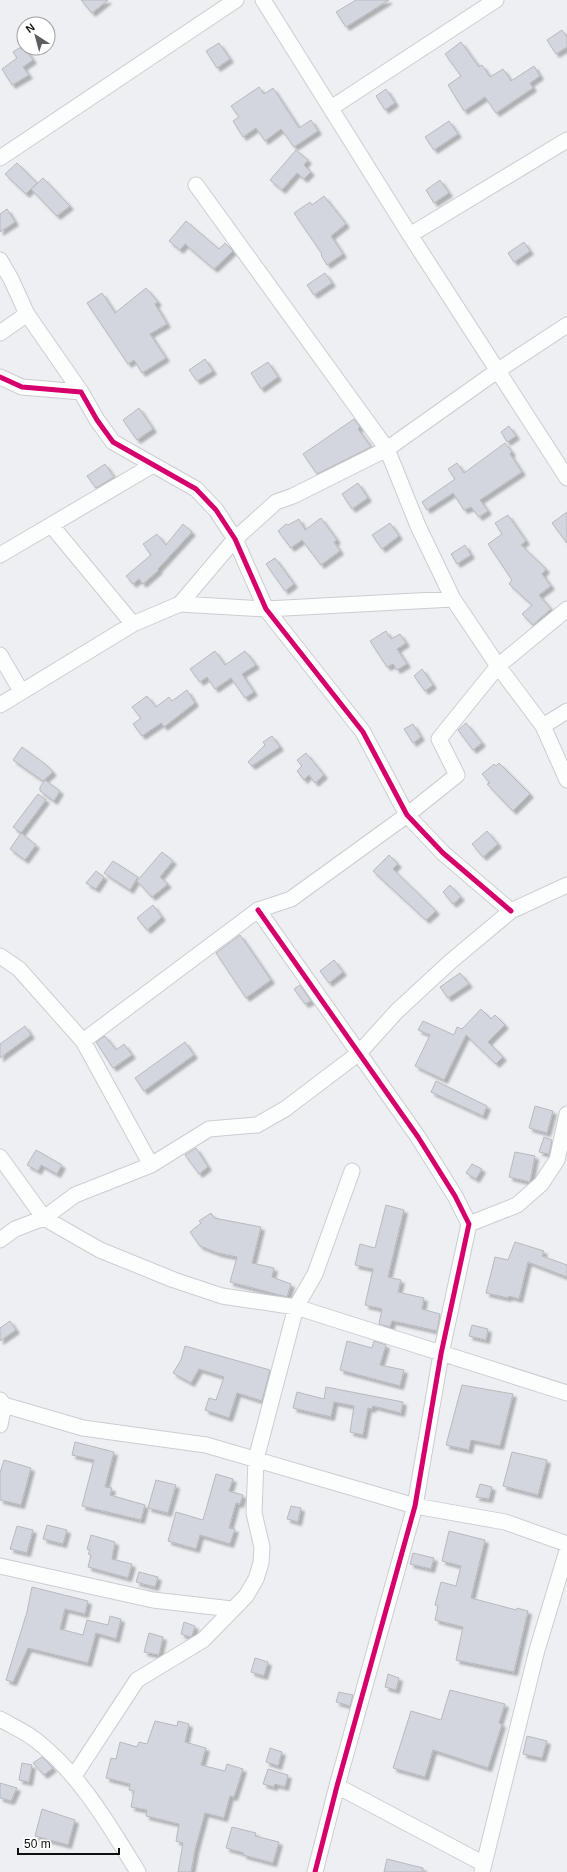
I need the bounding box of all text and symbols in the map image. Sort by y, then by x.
north arrow [16,16,56,56]
text: N [23,21,37,35]
scale bar [18,1830,119,1856]
text: 50 m [24,1837,51,1851]

